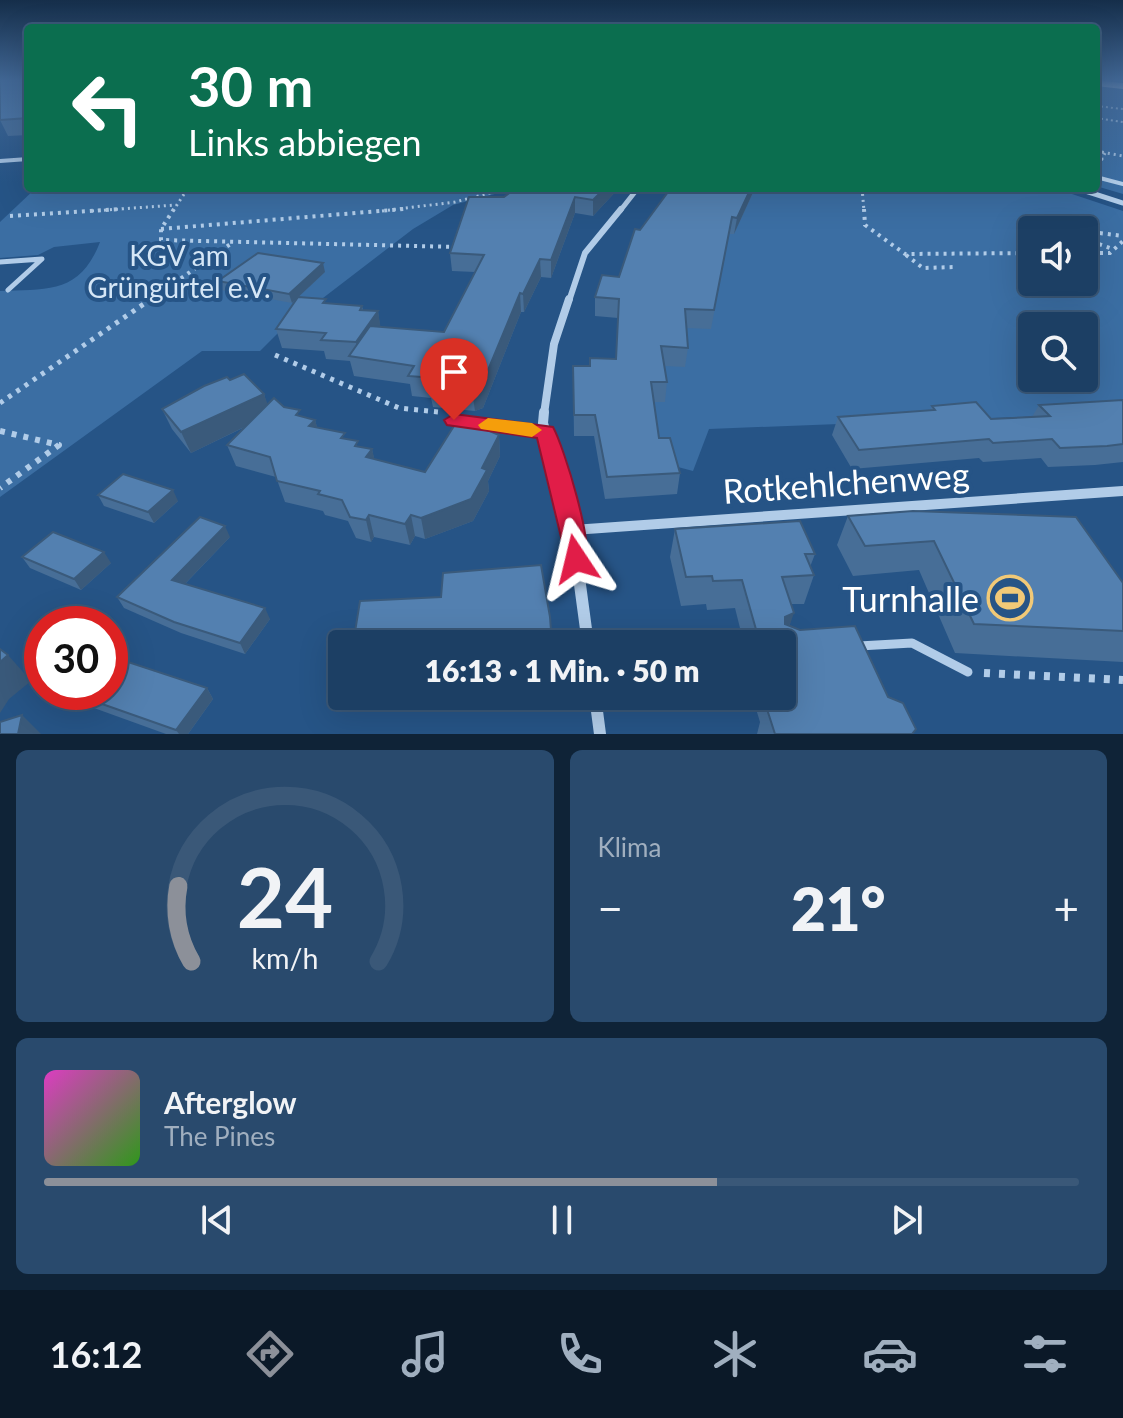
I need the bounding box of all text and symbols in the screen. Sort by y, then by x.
text: 30 m [188,52,313,119]
icon: left [56,56,160,160]
text: Links abbiegen [188,120,422,164]
map controls [1018,216,1098,392]
button: sound [1018,216,1098,296]
park label: KGV am Grüngürtel e.V. [87,238,271,304]
button: search [1018,312,1098,392]
pin [420,338,488,420]
icon: arrive [432,350,476,394]
street label: Rotkehlchenweg [721,453,971,511]
position arrow [534,517,618,601]
sports icon: Turnhalle [986,574,1034,622]
place label: Turnhalle [842,578,979,619]
speed limit sign: 30 [24,606,128,710]
text: 16:13 · 1 Min. · 50 m [424,652,700,688]
text: Klima [598,831,661,863]
text: 24 [237,846,333,946]
text: 21° [791,872,886,944]
text: − [598,882,623,934]
text: + [1053,882,1079,934]
text: km/h [251,941,318,975]
text: Afterglow [164,1084,297,1120]
text: The Pines [164,1120,275,1152]
icon: previous [195,1198,239,1242]
icon: pause [540,1198,584,1242]
icon: next [885,1198,929,1242]
icon: directions [242,1326,298,1382]
icon: music [397,1326,453,1382]
icon: phone [552,1326,608,1382]
icon: climate [707,1326,763,1382]
icon: car [862,1326,918,1382]
icon: filters [1017,1326,1073,1382]
text: 16:12 [50,1332,142,1376]

